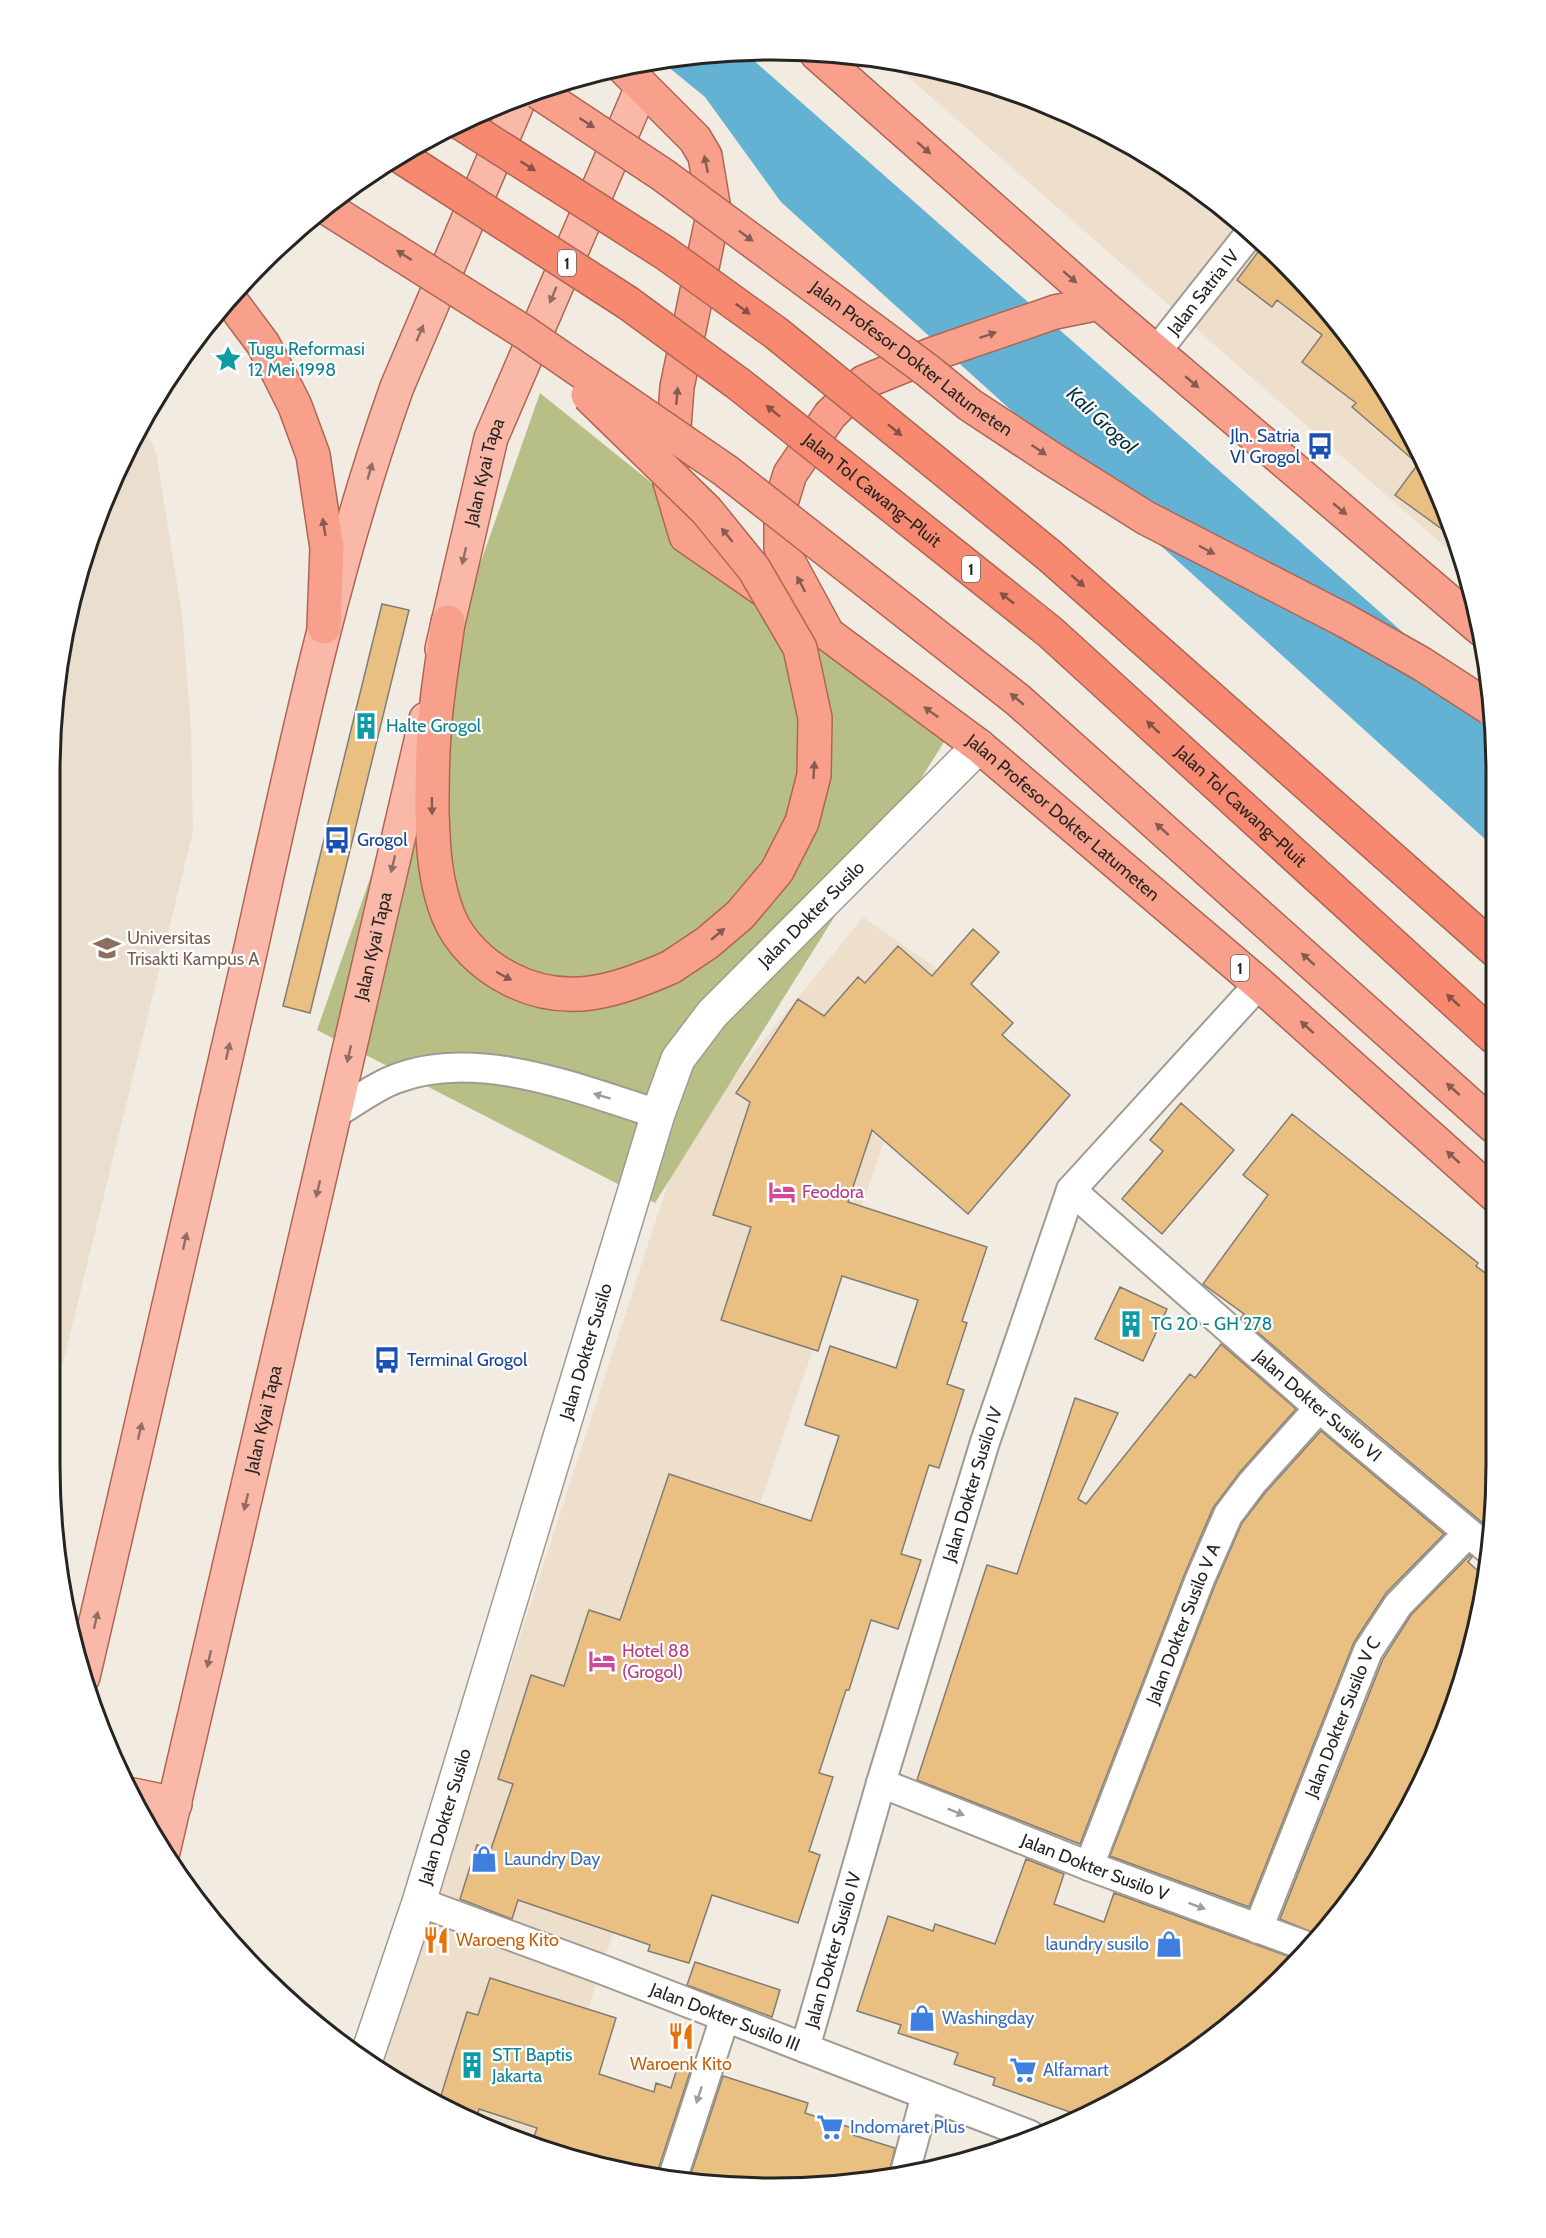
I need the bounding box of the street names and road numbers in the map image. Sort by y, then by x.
street label: Jalan Satria IV [1162,245,1244,340]
road number: 1 [558,250,576,276]
street label: Jalan Profesor Dokter Latumeten [805,276,1017,441]
street label: Jalan Kyai Tapa [460,414,509,529]
street label: Jalan Tol Cawang–Pluit [798,428,946,552]
road number: 1 [962,556,980,582]
street label: Jalan Profesor Dokter Latumeten [961,729,1164,906]
street label: Jalan Tol Cawang–Pluit [1170,740,1311,872]
street label: Jalan Dokter Susilo [753,856,869,973]
street label: Jalan Kyai Tapa [350,889,397,1003]
road number: 1 [1231,955,1249,981]
street label: Jalan Dokter Susilo [555,1281,617,1423]
street label: Jalan Dokter Susilo VI [1249,1345,1386,1467]
street label: Jalan Kyai Tapa [240,1363,287,1477]
street label: Jalan Dokter Susilo IV [938,1404,1007,1565]
street label: Jalan Dokter Susilo V A [1141,1540,1225,1708]
street label: Jalan Dokter Susilo V C [1300,1633,1385,1802]
street label: Jalan Dokter Susilo [414,1746,476,1888]
street label: Jalan Dokter Susilo V [1017,1829,1172,1905]
street label: Jalan Dokter Susilo IV [800,1870,866,2031]
street label: Jalan Dokter Susilo III [646,1978,803,2056]

